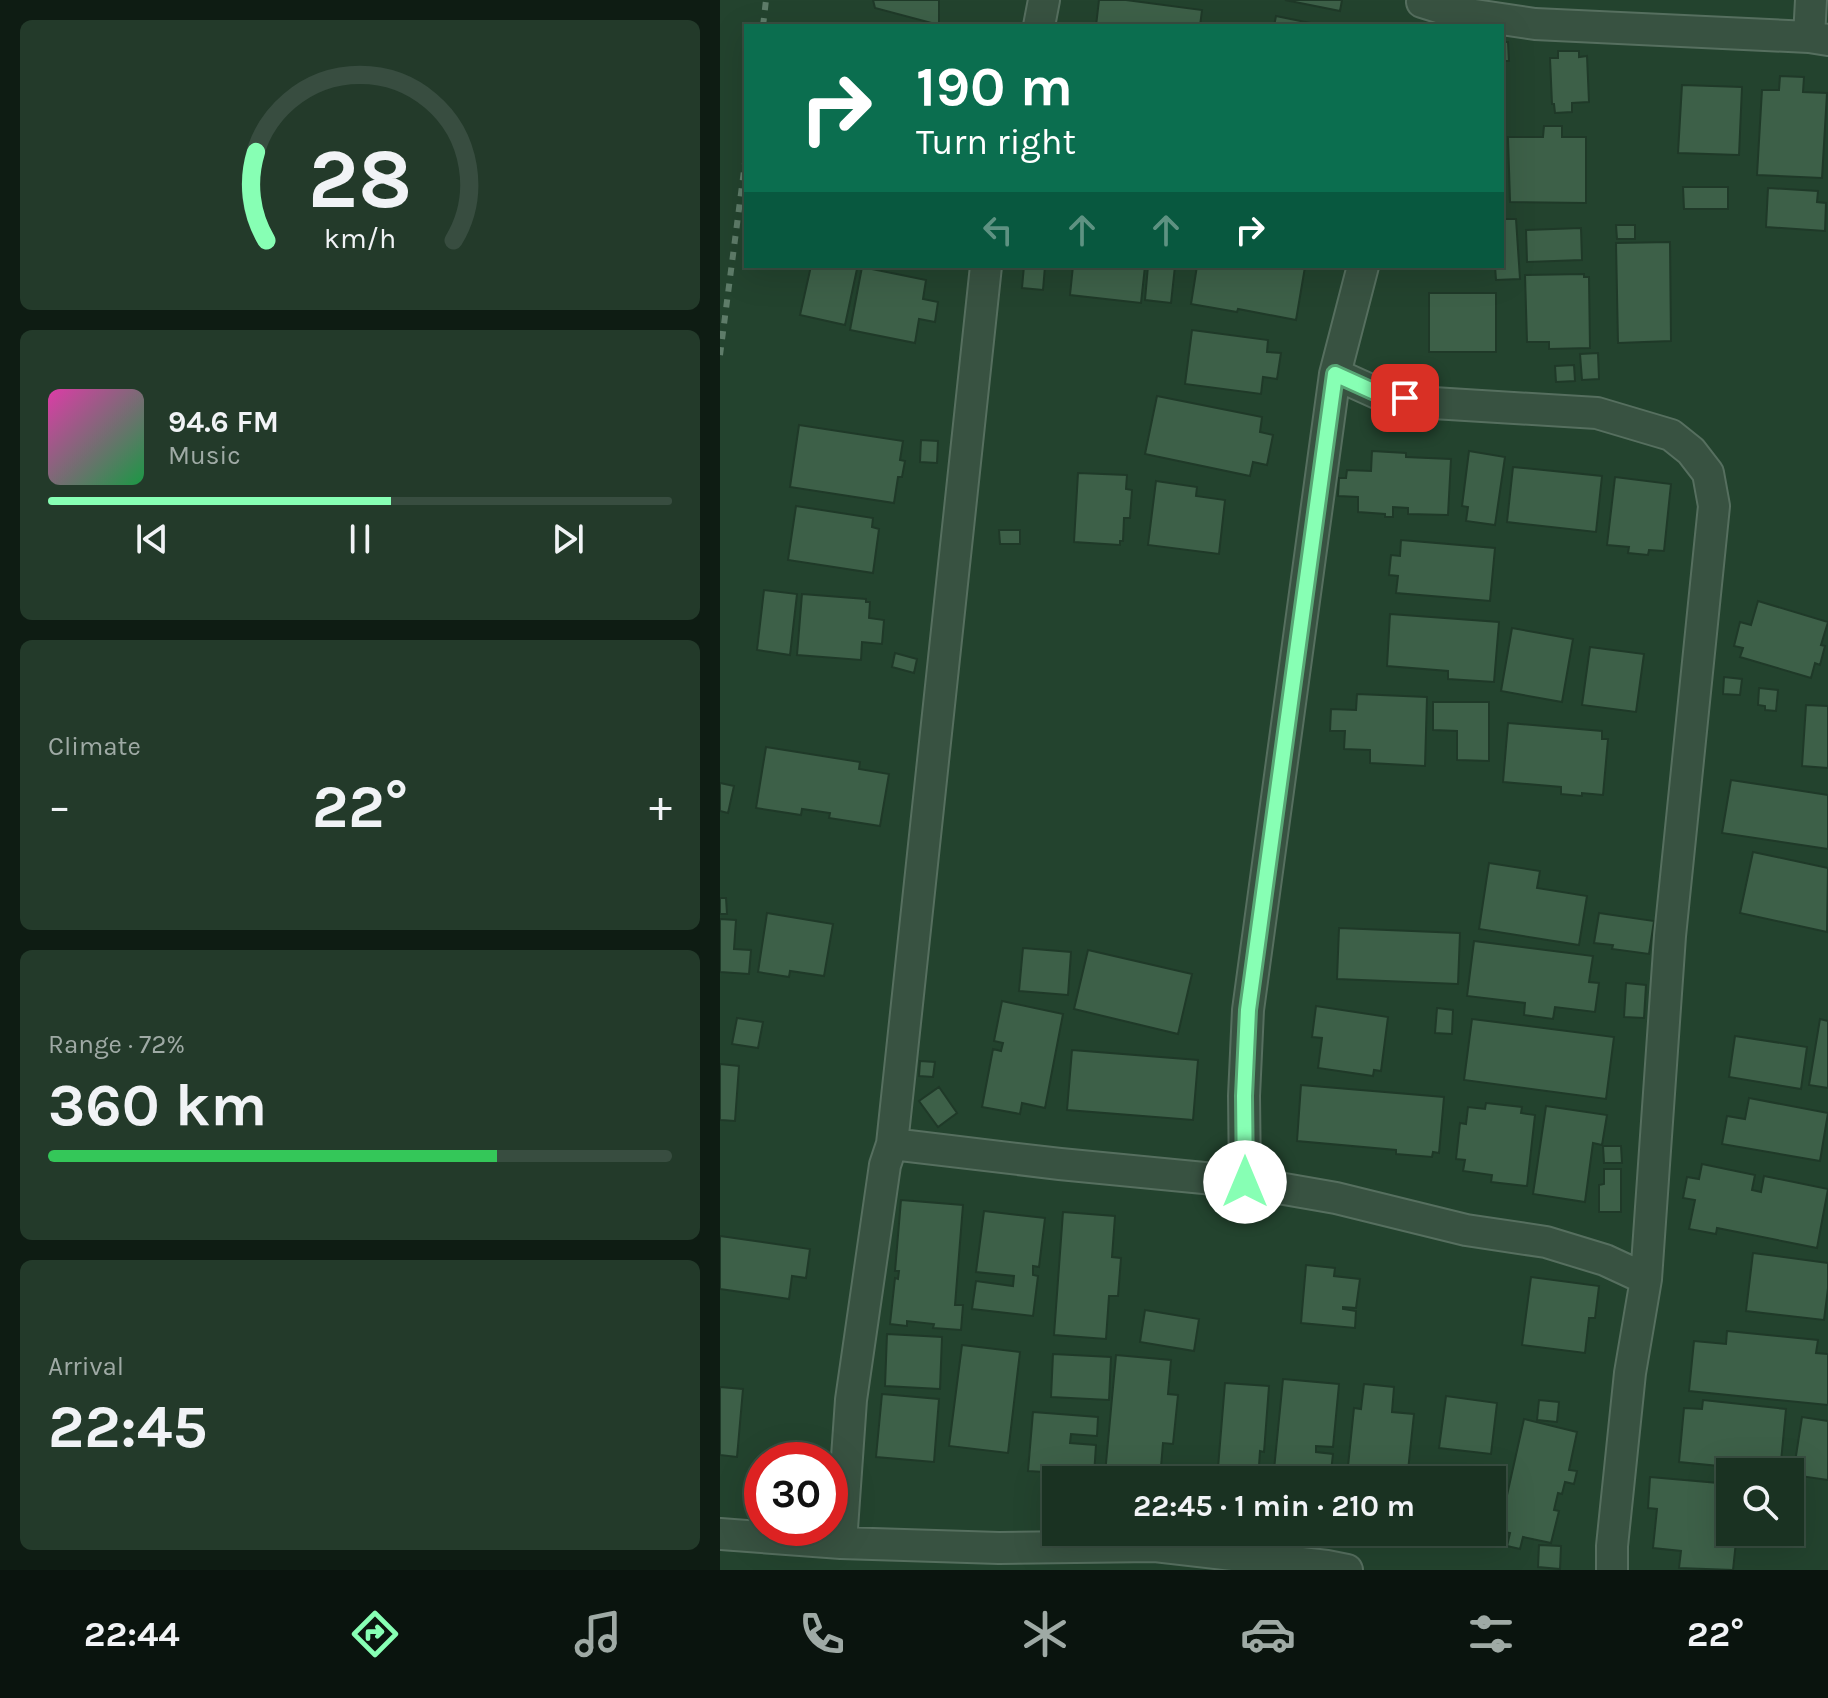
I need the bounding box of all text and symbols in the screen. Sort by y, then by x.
text: 190 m [916,54,1073,119]
icon: right [784,56,888,160]
text: Turn right [916,121,1076,163]
text: 28 [308,131,412,228]
icon: left [976,208,1020,252]
icon: ahead [1060,208,1104,252]
icon: ahead [1144,208,1188,252]
icon: right [1228,208,1272,252]
text: km/h [324,222,396,255]
pin [1371,364,1439,432]
icon: arrive [1383,376,1427,420]
text: 94.6 FM [168,404,279,440]
text: Music [168,440,241,471]
icon: previous [130,517,174,561]
icon: pause [338,517,382,561]
icon: next [546,517,590,561]
text: Climate [48,731,141,762]
text: 22° [312,772,408,842]
text: − [48,781,71,832]
text: + [649,781,672,832]
text: Range · 72% [48,1029,185,1060]
text: 360 km [48,1070,267,1140]
position arrow [1203,1140,1287,1224]
text: Arrival [48,1351,124,1382]
text: 22:45 [48,1392,207,1462]
speed limit sign: 30 [744,1442,848,1546]
map controls [1716,1458,1804,1546]
button: search [1716,1458,1804,1546]
text: 22:45 · 1 min · 210 m [1133,1488,1415,1524]
icon: directions [347,1606,403,1662]
icon: music [570,1606,626,1662]
icon: phone [794,1606,850,1662]
icon: climate [1017,1606,1073,1662]
icon: car [1240,1606,1296,1662]
icon: filters [1463,1606,1519,1662]
text: 22:44 [84,1613,180,1655]
text: 22° [1687,1613,1744,1655]

